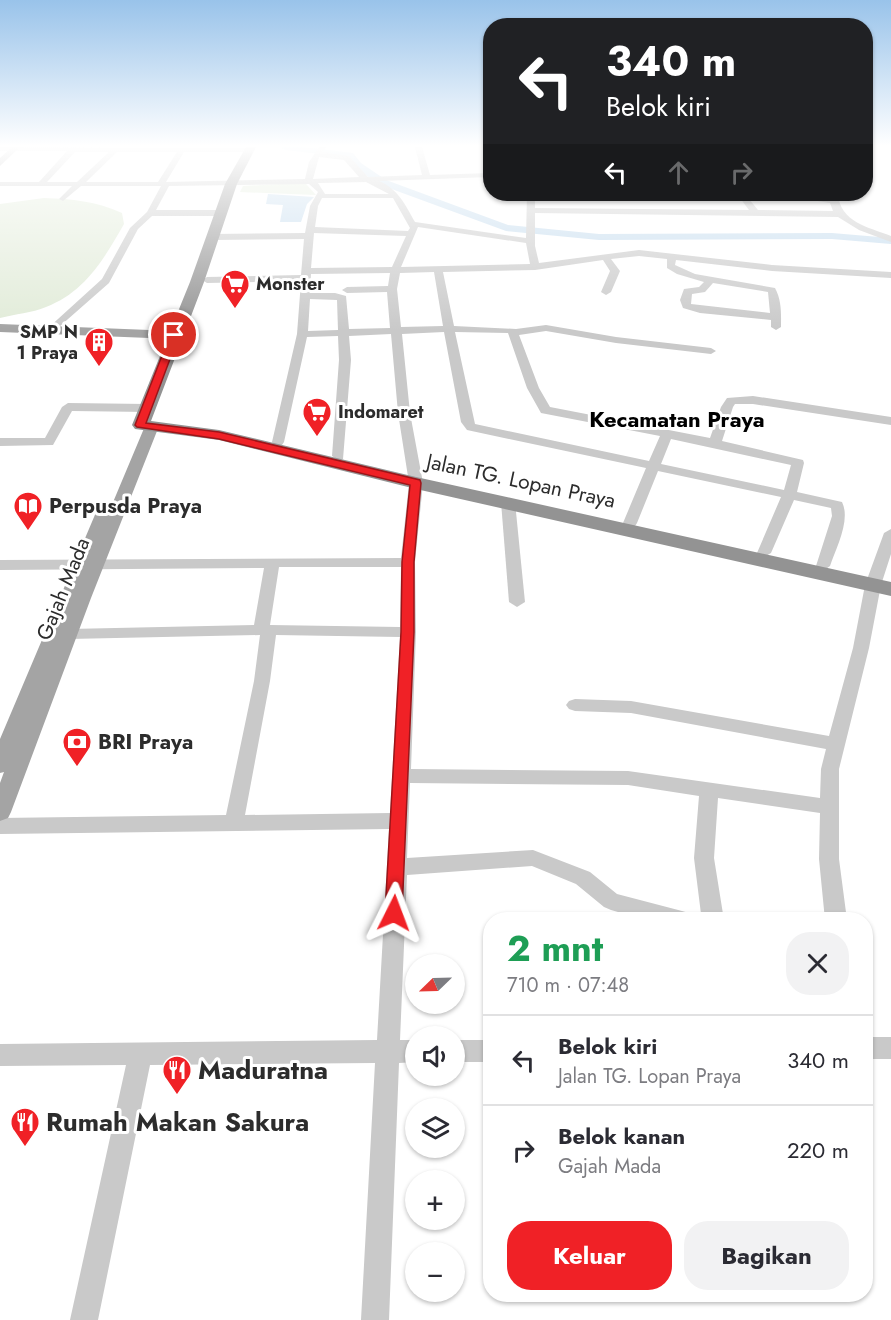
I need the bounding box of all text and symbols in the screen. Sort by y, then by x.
text: 340 m [606,31,736,92]
icon: left [507,42,585,120]
text: Belok kiri [606,87,711,126]
icon: left [599,156,632,189]
icon: ahead [662,156,695,189]
icon: right [725,156,758,189]
supermarket icon: Monster [219,268,251,310]
place label: Monster [256,271,325,297]
pin [148,309,199,360]
icon: arrive [157,318,190,351]
place label: SMP N 1 Praya [16,319,78,366]
building icon: SMP N 1 Praya [83,326,115,368]
supermarket icon: Indomaret [301,396,333,438]
place label: Indomaret [338,399,424,425]
district label: Kecamatan Praya [589,403,765,435]
street label: Jalan TG. Lopan Praya [421,446,618,516]
library icon: Perpusda Praya [12,490,44,532]
place label: Perpusda Praya [49,491,202,521]
street label: Gajah Mada [29,533,97,645]
bank icon: BRI Praya [61,726,93,768]
place label: BRI Praya [98,727,193,757]
position arrow [362,881,426,945]
text: 2 mnt [507,922,603,974]
button: close [786,932,849,995]
north arrow [405,954,465,1014]
map controls [405,954,465,1302]
text: 710 m · 07:48 [507,971,629,1000]
button: sound [405,1026,465,1086]
text: Belok kiri [558,1030,657,1062]
icon: left [507,1044,540,1077]
text: 340 m [787,1044,849,1076]
place label: Maduratna [198,1051,328,1089]
restaurant icon: Maduratna [161,1054,193,1096]
text: Jalan TG. Lopan Praya [558,1062,741,1091]
button: layers [405,1098,465,1158]
place label: Rumah Makan Sakura [46,1103,309,1141]
restaurant icon: Rumah Makan Sakura [9,1106,41,1148]
text: Belok kanan [558,1120,685,1152]
icon: right [507,1134,540,1167]
text: 220 m [787,1134,849,1166]
text: Gajah Mada [558,1152,661,1181]
button: + [405,1170,465,1230]
button: Keluar [507,1221,672,1290]
button: Bagikan [684,1221,849,1290]
button: − [405,1242,465,1302]

